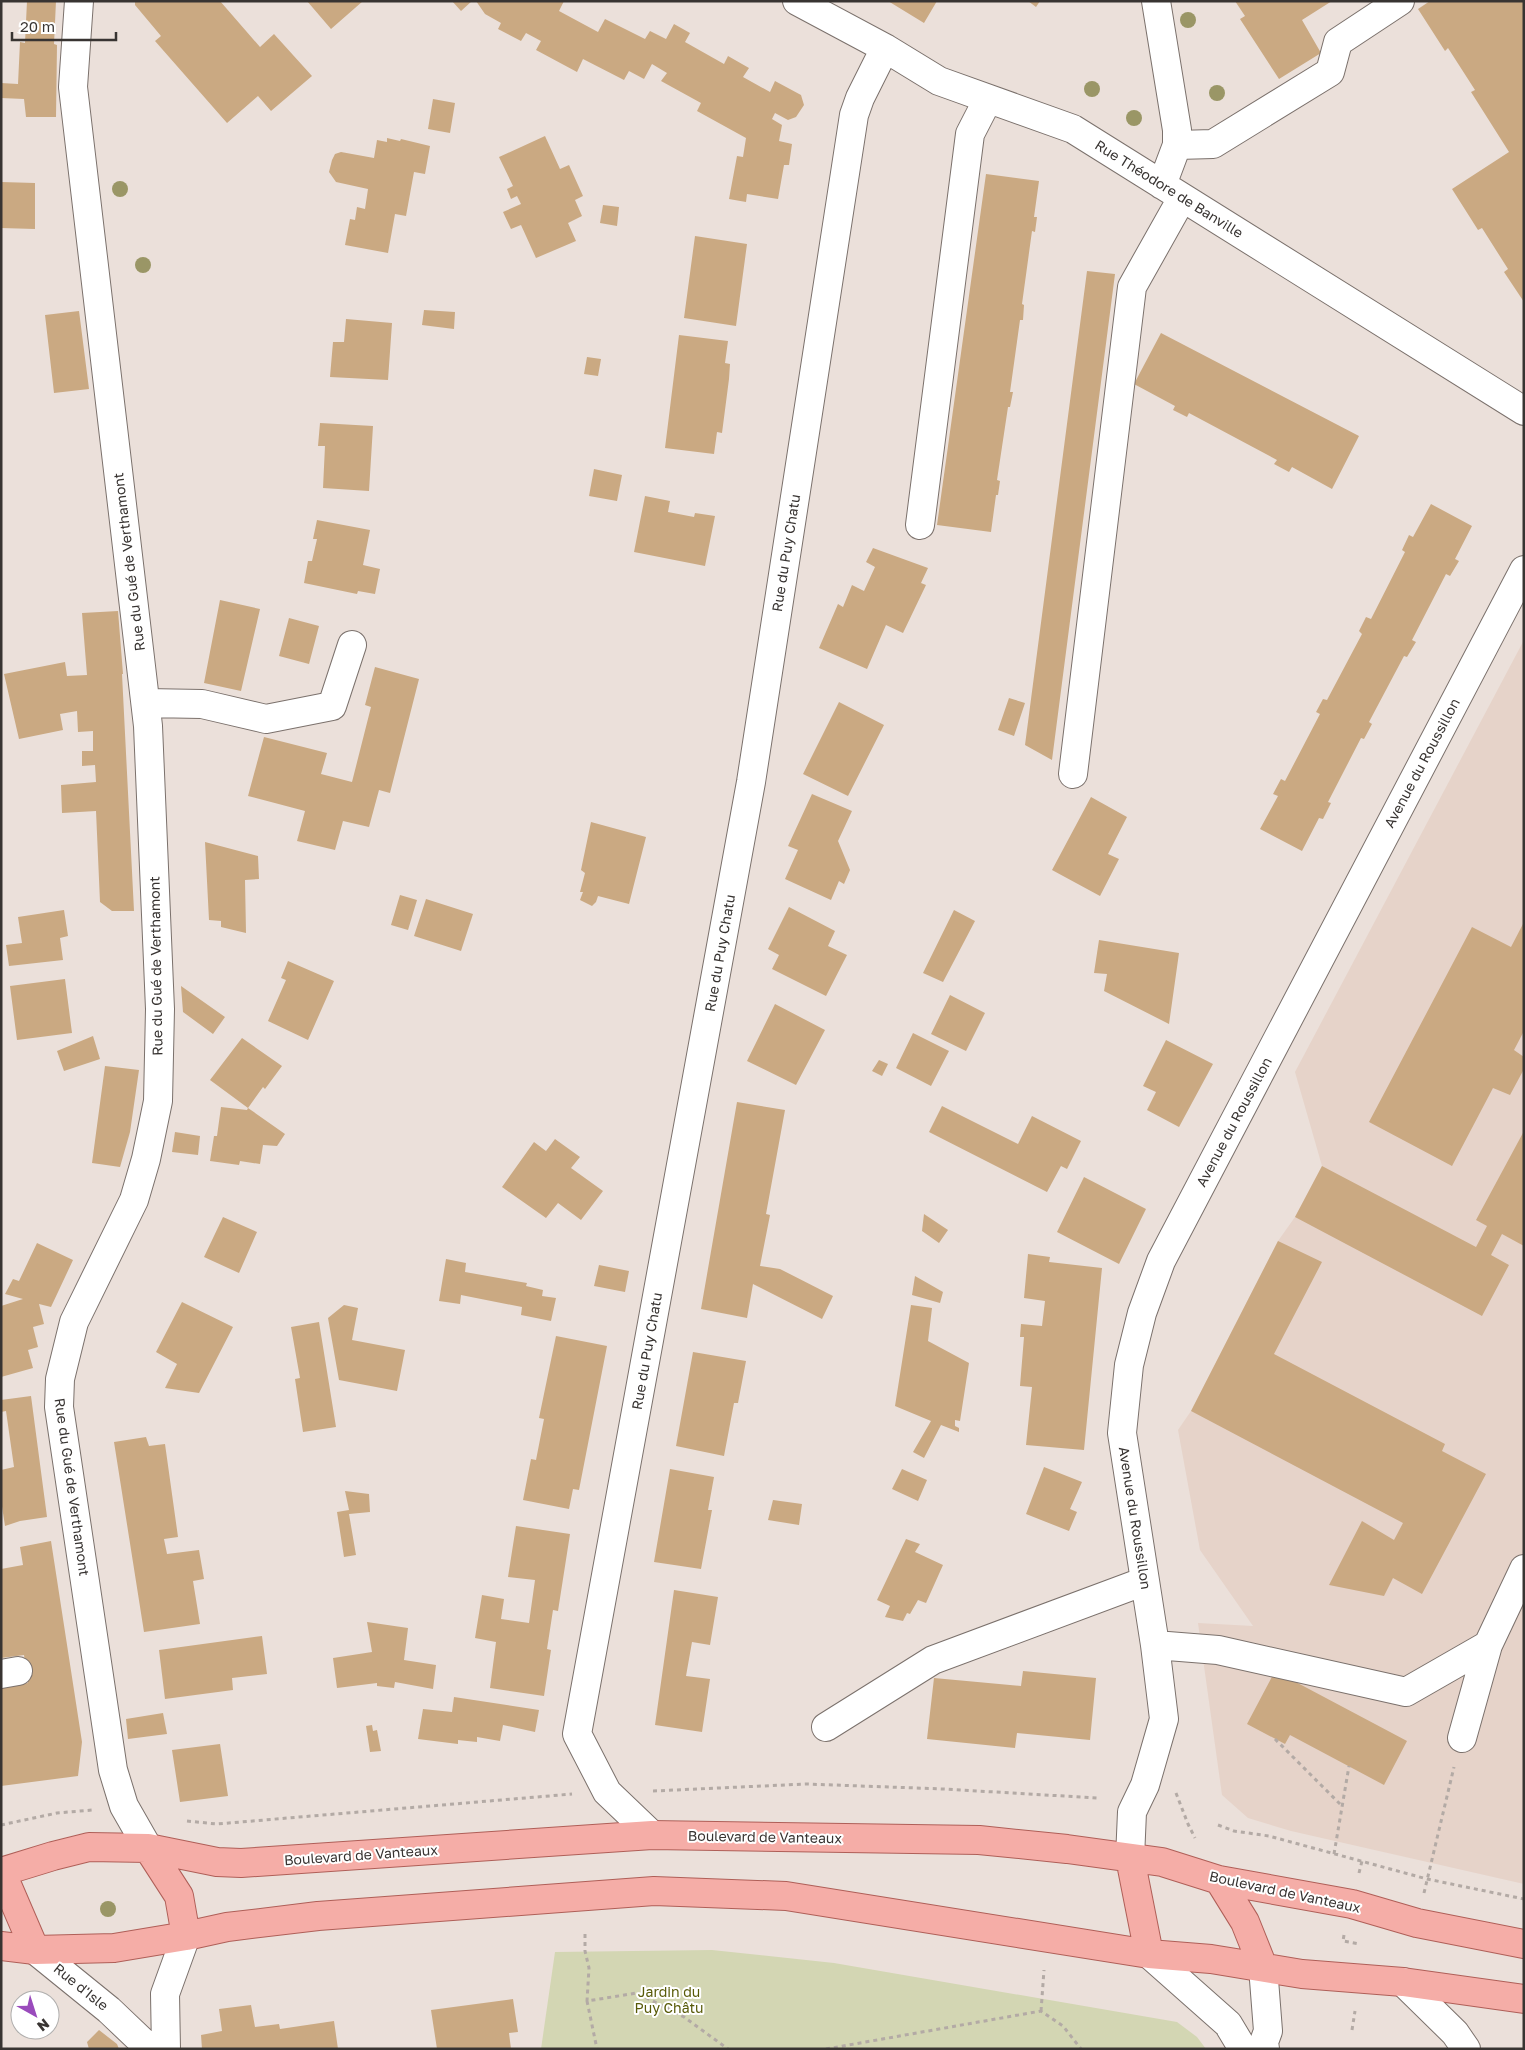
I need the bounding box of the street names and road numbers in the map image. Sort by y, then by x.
street label: Rue Théodore de Banville [1092,136,1246,241]
street label: Rue du Gué de Verthamont [109,472,148,652]
street label: Rue du Puy Chatu [768,493,803,613]
street label: Avenue du Roussillon [1380,695,1463,830]
street label: Rue du Gué de Verthamont [145,876,166,1056]
street label: Rue du Puy Chatu [701,893,738,1013]
street label: Avenue du Roussillon [1192,1054,1275,1189]
street label: Rue du Puy Chatu [628,1291,665,1411]
street label: Rue du Gué de Verthamont [52,1397,93,1577]
street label: Avenue du Roussillon [1116,1445,1155,1590]
street label: Boulevard de Vanteaux [688,1827,843,1846]
street label: Boulevard de Vanteaux [283,1841,439,1868]
street label: Boulevard de Vanteaux [1208,1867,1363,1916]
street label: Rue d'Isle [51,1959,112,2014]

